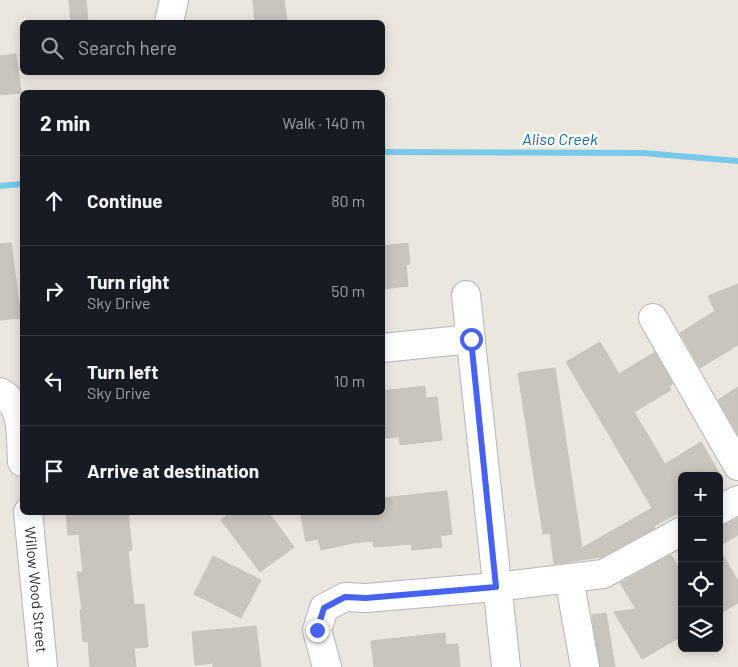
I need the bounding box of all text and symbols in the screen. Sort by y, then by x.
search box [20,20,385,75]
icon: search [38,34,66,62]
text: Search here [78,36,177,59]
text: 2 min [40,110,90,135]
text: Walk · 140 m [282,113,365,132]
water label: Aliso Creek [522,129,598,148]
icon: ahead [40,187,68,215]
text: Continue [87,189,163,212]
text: 80 m [331,191,365,210]
text: Turn right [87,270,169,293]
icon: right [40,277,68,305]
text: 50 m [331,281,365,300]
text: Sky Drive [87,293,151,312]
route start [460,328,483,351]
text: Turn left [87,360,158,383]
icon: left [40,367,68,395]
text: 10 m [334,371,365,390]
text: Sky Drive [87,383,151,402]
icon: arrive [40,457,68,485]
text: Arrive at destination [87,459,259,482]
map controls [678,472,723,652]
button: + [678,472,723,517]
button: − [678,517,723,562]
street label: Willow Wood Street [21,526,52,653]
button: locate [678,562,723,607]
button: layers [678,607,723,652]
route end [306,619,329,642]

